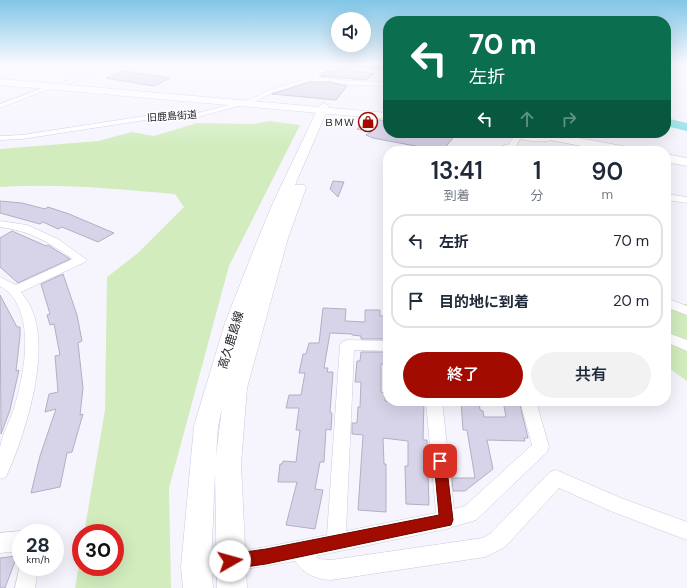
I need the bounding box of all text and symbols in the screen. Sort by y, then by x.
map controls [331,12,371,52]
button: sound [331,12,371,52]
text: 70 m [469,26,537,63]
icon: left [403,32,455,84]
text: 左折 [469,65,505,89]
street label: 旧鹿島街道 [147,108,197,124]
icon: left [474,108,496,130]
icon: ahead [516,108,538,130]
icon: right [558,108,580,130]
shop icon: ＢＭＷ [357,111,379,133]
place label: ＢＭＷ [324,116,354,129]
text: 13:41 [431,155,483,186]
text: 1 [533,155,541,186]
text: 90 [591,156,623,187]
text: m [601,186,613,203]
text: 到着 [444,187,470,204]
text: 分 [531,187,544,204]
icon: left [405,230,427,252]
text: 70 m [614,231,649,251]
text: 左折 [439,232,469,252]
icon: arrive [405,290,427,312]
text: 20 m [613,291,649,311]
text: 目的地に到着 [439,292,529,312]
street label: 高久鹿島線 [215,309,247,371]
button: 終了 [403,352,523,398]
button: 共有 [531,352,651,398]
pin [423,444,457,478]
icon: arrive [429,450,451,472]
speed limit sign: 30 [72,524,124,576]
text: 28 [26,532,50,558]
position arrow [209,540,251,582]
text: km/h [26,553,50,566]

